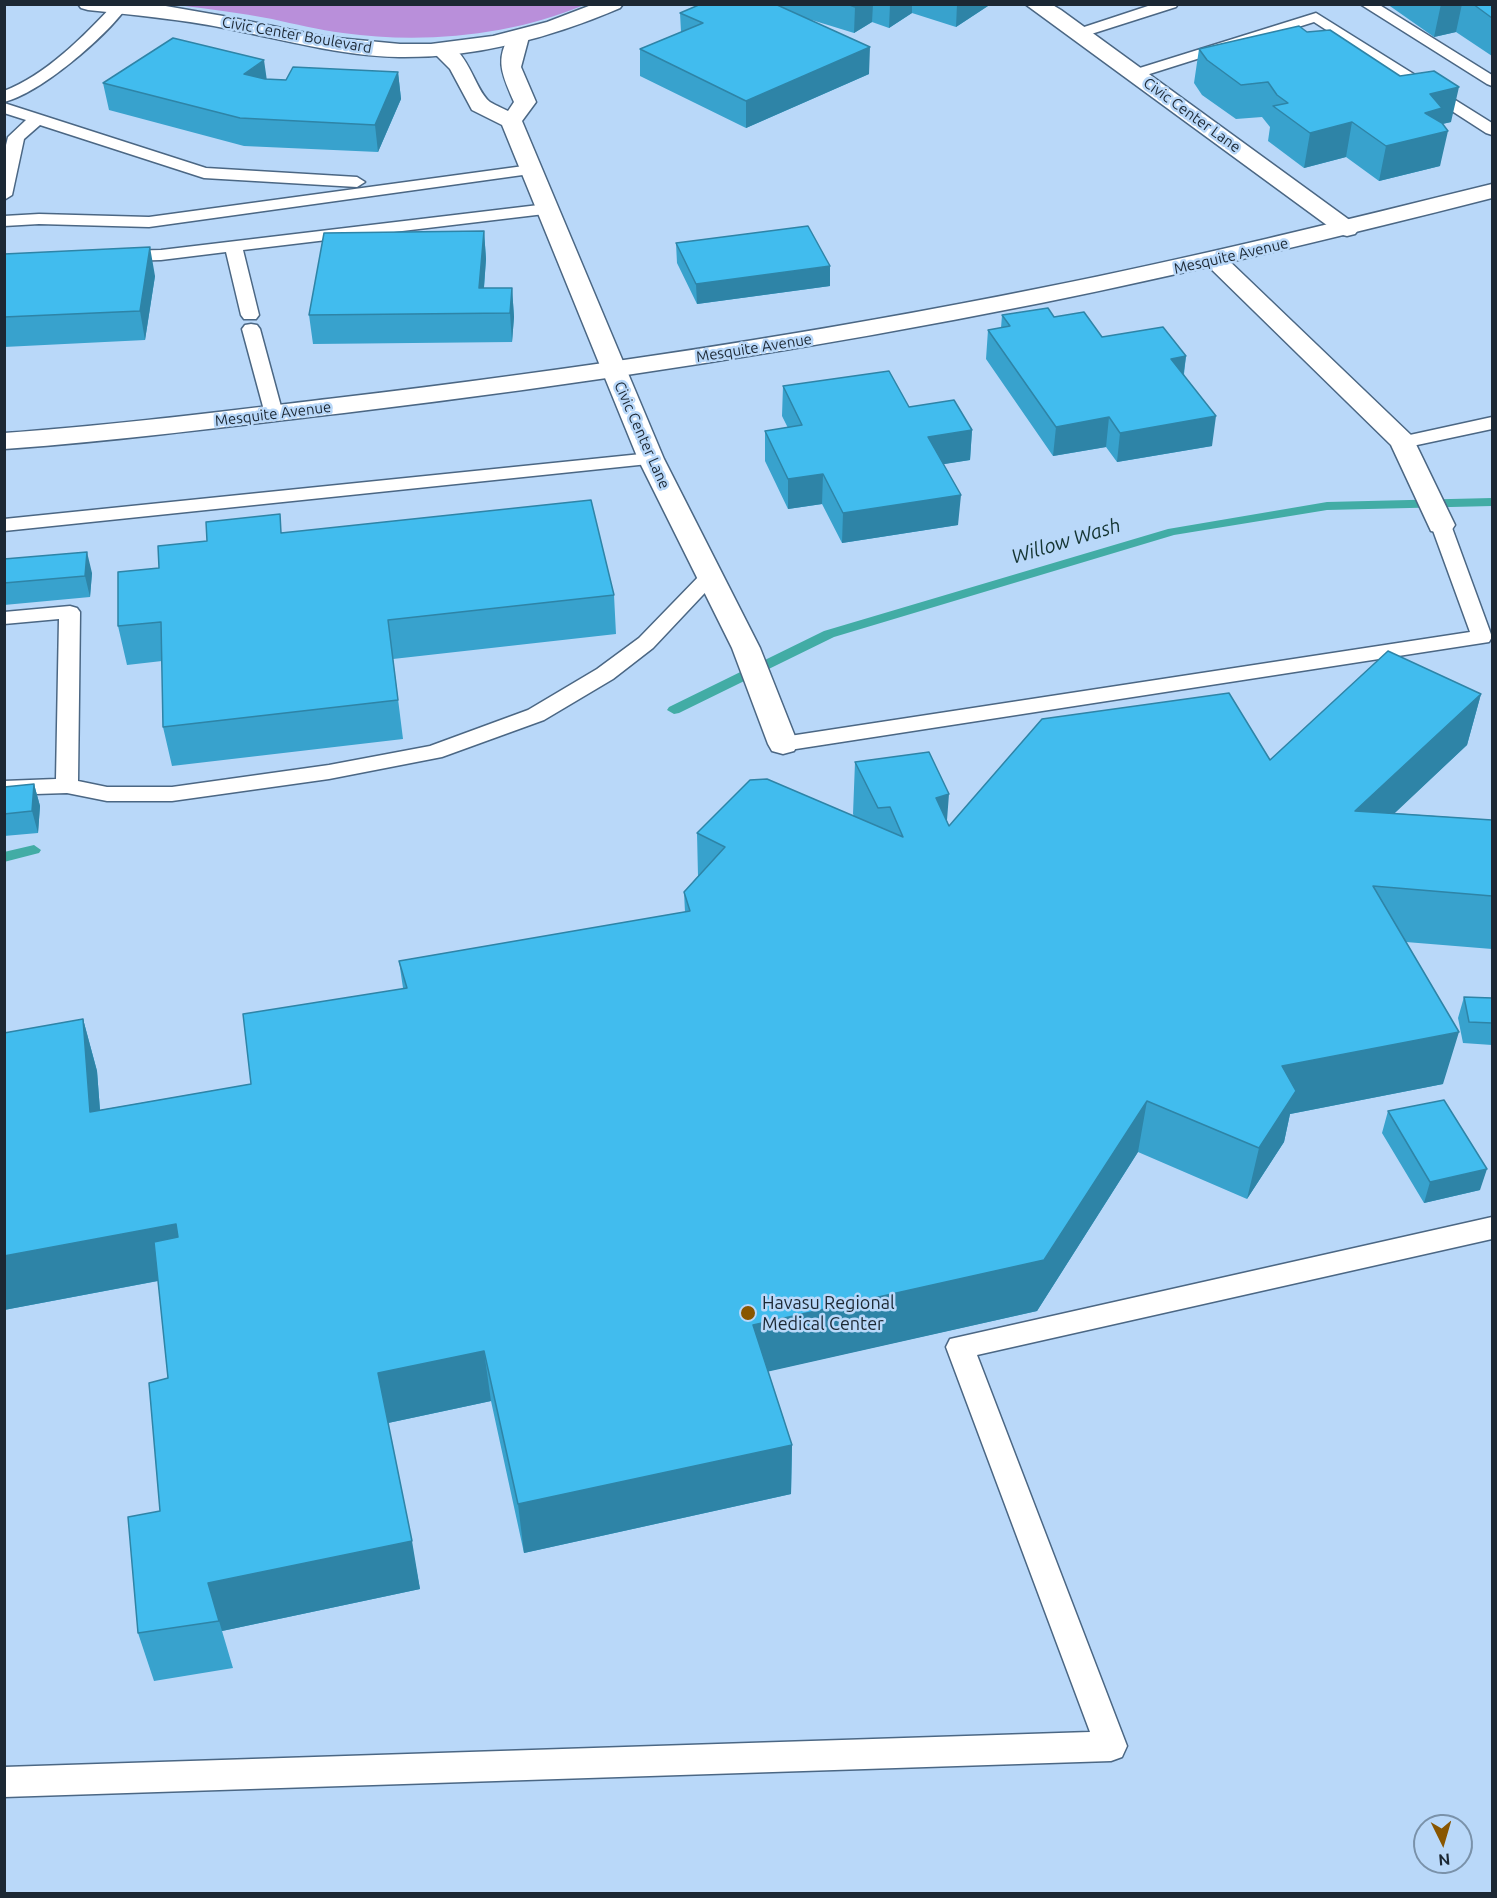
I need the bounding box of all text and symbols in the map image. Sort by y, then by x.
street label: Civic Center Boulevard [221,13,373,57]
street label: Civic Center Lane [1140,74,1244,156]
street label: Mesquite Avenue [1172,234,1290,278]
street label: Mesquite Avenue [695,330,813,366]
street label: Civic Center Lane [610,378,674,492]
street label: Mesquite Avenue [214,398,332,430]
water label: Willow Wash [1009,513,1123,569]
place label: Havasu Regional Medical Center [762,1292,895,1334]
marker: Havasu Regional Medical Center [739,1304,757,1322]
north arrow [1413,1814,1473,1874]
text: N [1438,1850,1451,1869]

